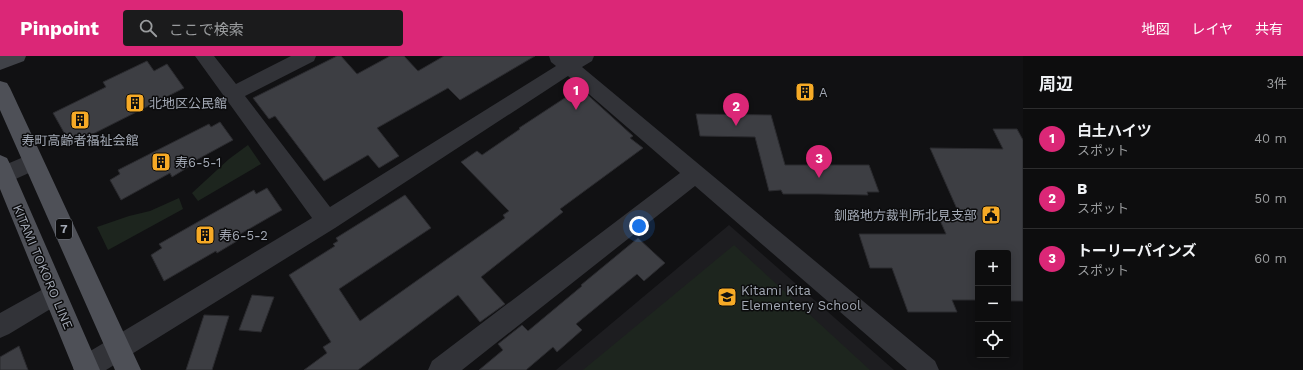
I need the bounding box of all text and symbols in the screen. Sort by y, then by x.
search box [123,10,403,46]
text: Pinpoint [20,17,99,40]
icon: search [137,17,159,39]
text: ここで検索 [169,21,244,39]
text: 地図 [1141,21,1169,37]
text: レイヤ [1191,21,1233,37]
text: 共有 [1255,21,1283,37]
text: 周辺 [1039,74,1073,94]
text: 3件 [1266,76,1287,91]
pin: 1 [563,77,589,110]
building icon: A [794,81,816,103]
place label: A [819,85,828,100]
building icon: 北地区公民館 [124,92,146,114]
pin: 2 [723,93,749,126]
place label: 北地区公民館 [149,96,227,111]
building icon: 寿町高齢者福祉会館 [69,109,91,131]
text: 白土ハイツ [1077,122,1152,140]
text: 1 [1049,131,1055,146]
text: 40 m [1254,131,1287,146]
place label: 寿町高齢者福祉会館 [21,133,139,148]
text: スポット [1077,143,1129,158]
pin: 3 [806,145,832,178]
building icon: 寿6-5-1 [150,151,172,173]
place label: 寿6-5-1 [175,155,221,170]
text: B [1077,180,1087,198]
text: 2 [1048,191,1056,206]
text: 50 m [1255,191,1287,206]
text: スポット [1077,201,1129,216]
street label: KITAMI TOKORO LINE [10,202,76,332]
public building icon: 釧路地方裁判所北見支部 [980,204,1002,226]
place label: 釧路地方裁判所北見支部 [834,208,977,223]
your location [629,216,649,236]
road number: 7 [56,219,72,239]
building icon: 寿6-5-2 [194,224,216,246]
place label: 寿6-5-2 [219,228,268,243]
text: トーリーパインズ [1077,242,1197,260]
map controls [975,250,1011,358]
button: + [975,250,1011,286]
text: 3 [1048,251,1056,266]
text: 60 m [1254,251,1287,266]
text: スポット [1077,263,1129,278]
place label: Kitami Kita Elementery School [741,283,861,313]
school or university icon: Kitami Kita Elementery School [716,286,738,308]
button: − [975,286,1011,322]
button: locate [975,322,1011,358]

